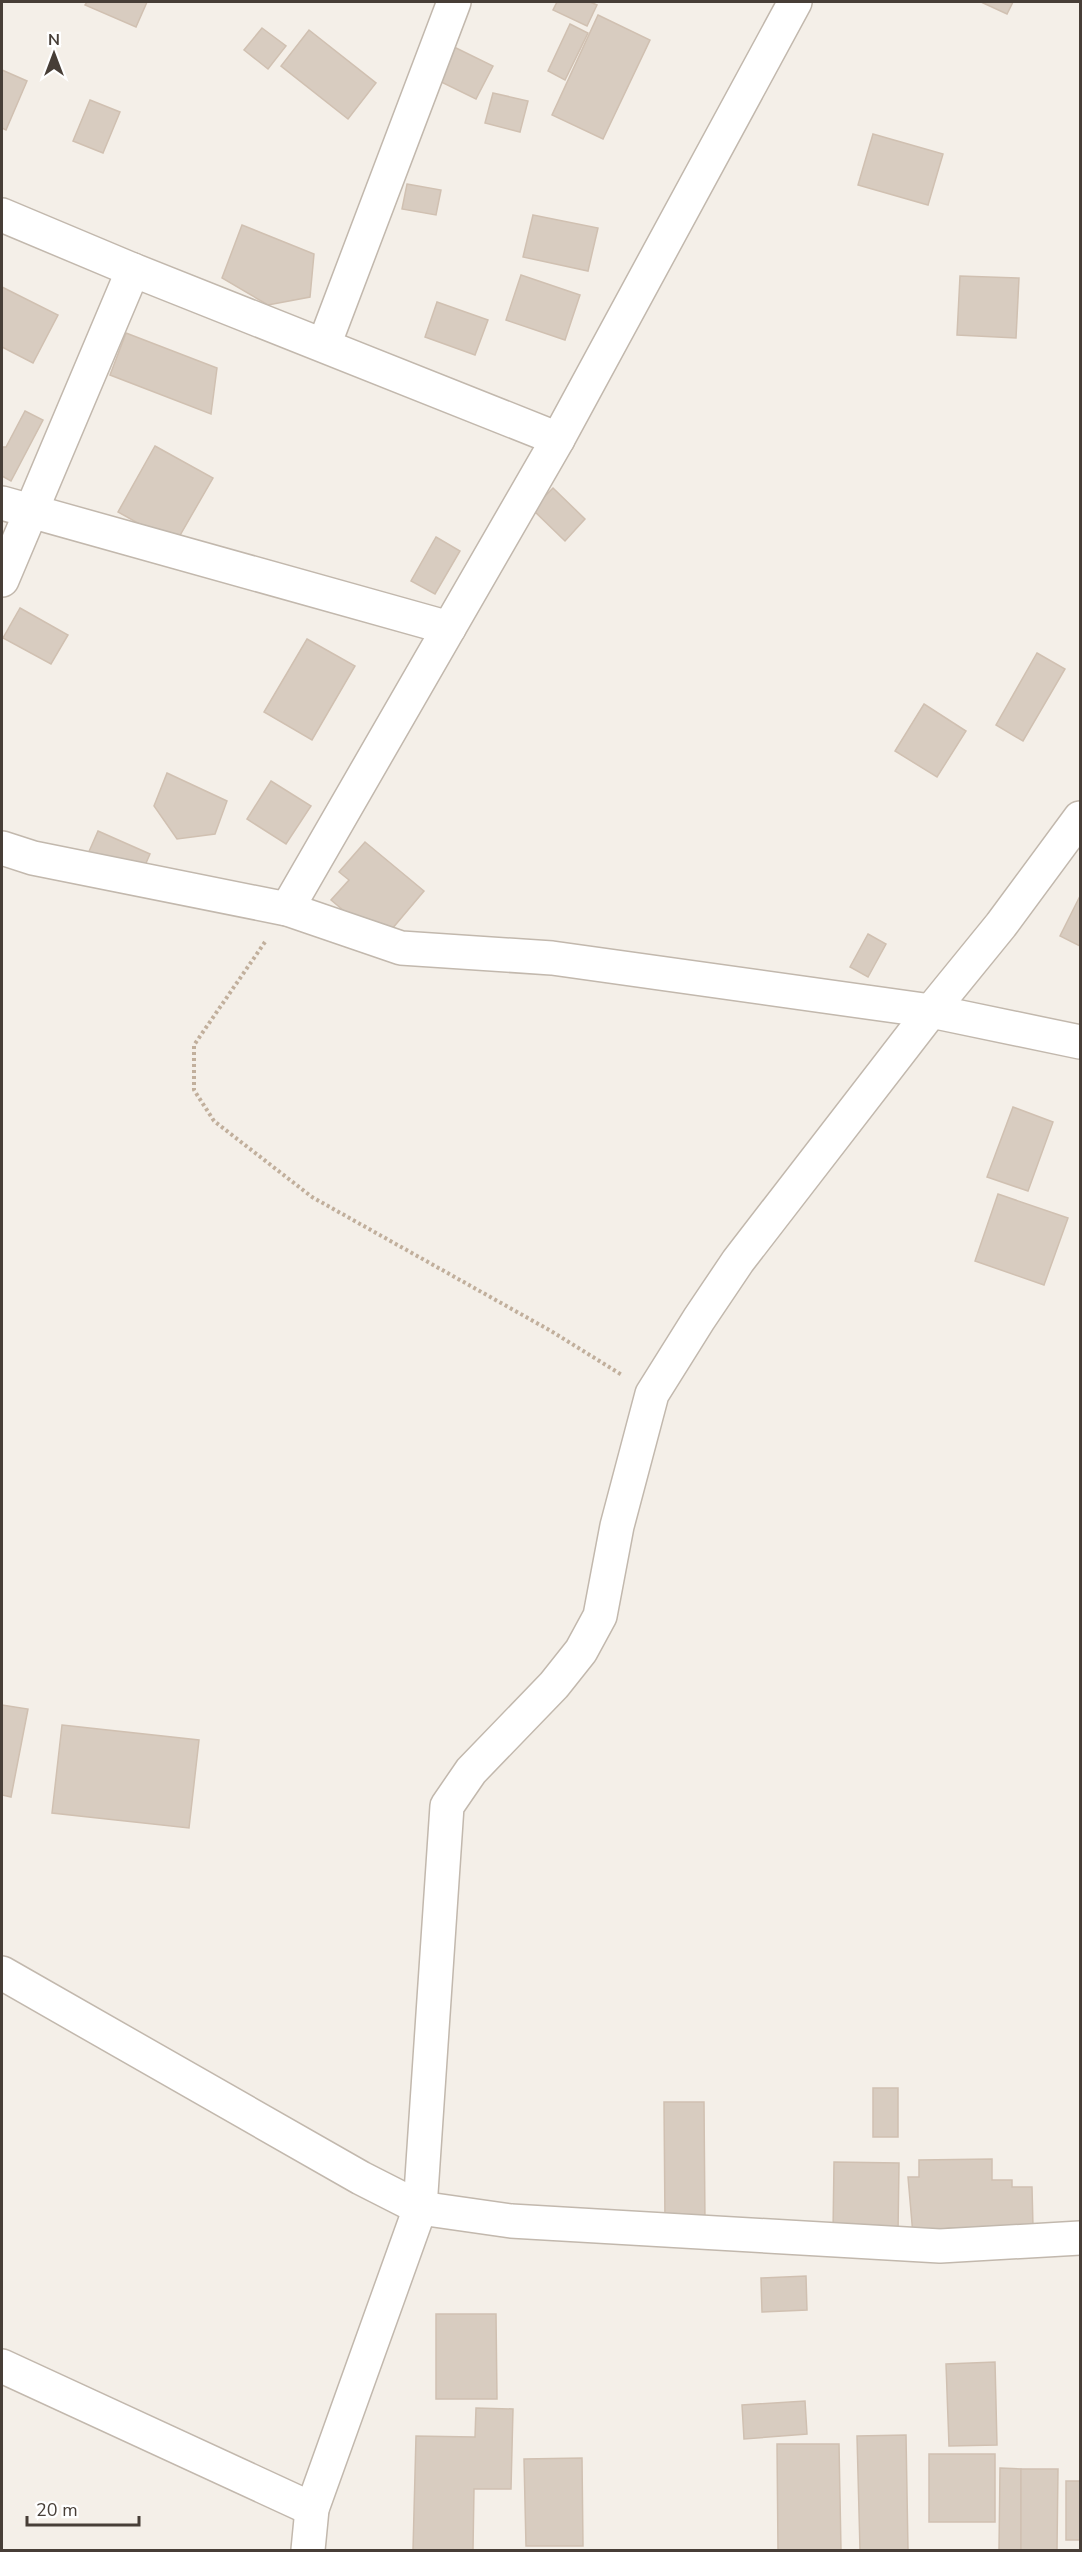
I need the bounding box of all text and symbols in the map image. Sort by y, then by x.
north arrow [24,24,84,84]
text: N [48,29,60,51]
scale bar [27,2489,140,2527]
text: 20 m [36,2498,78,2522]

